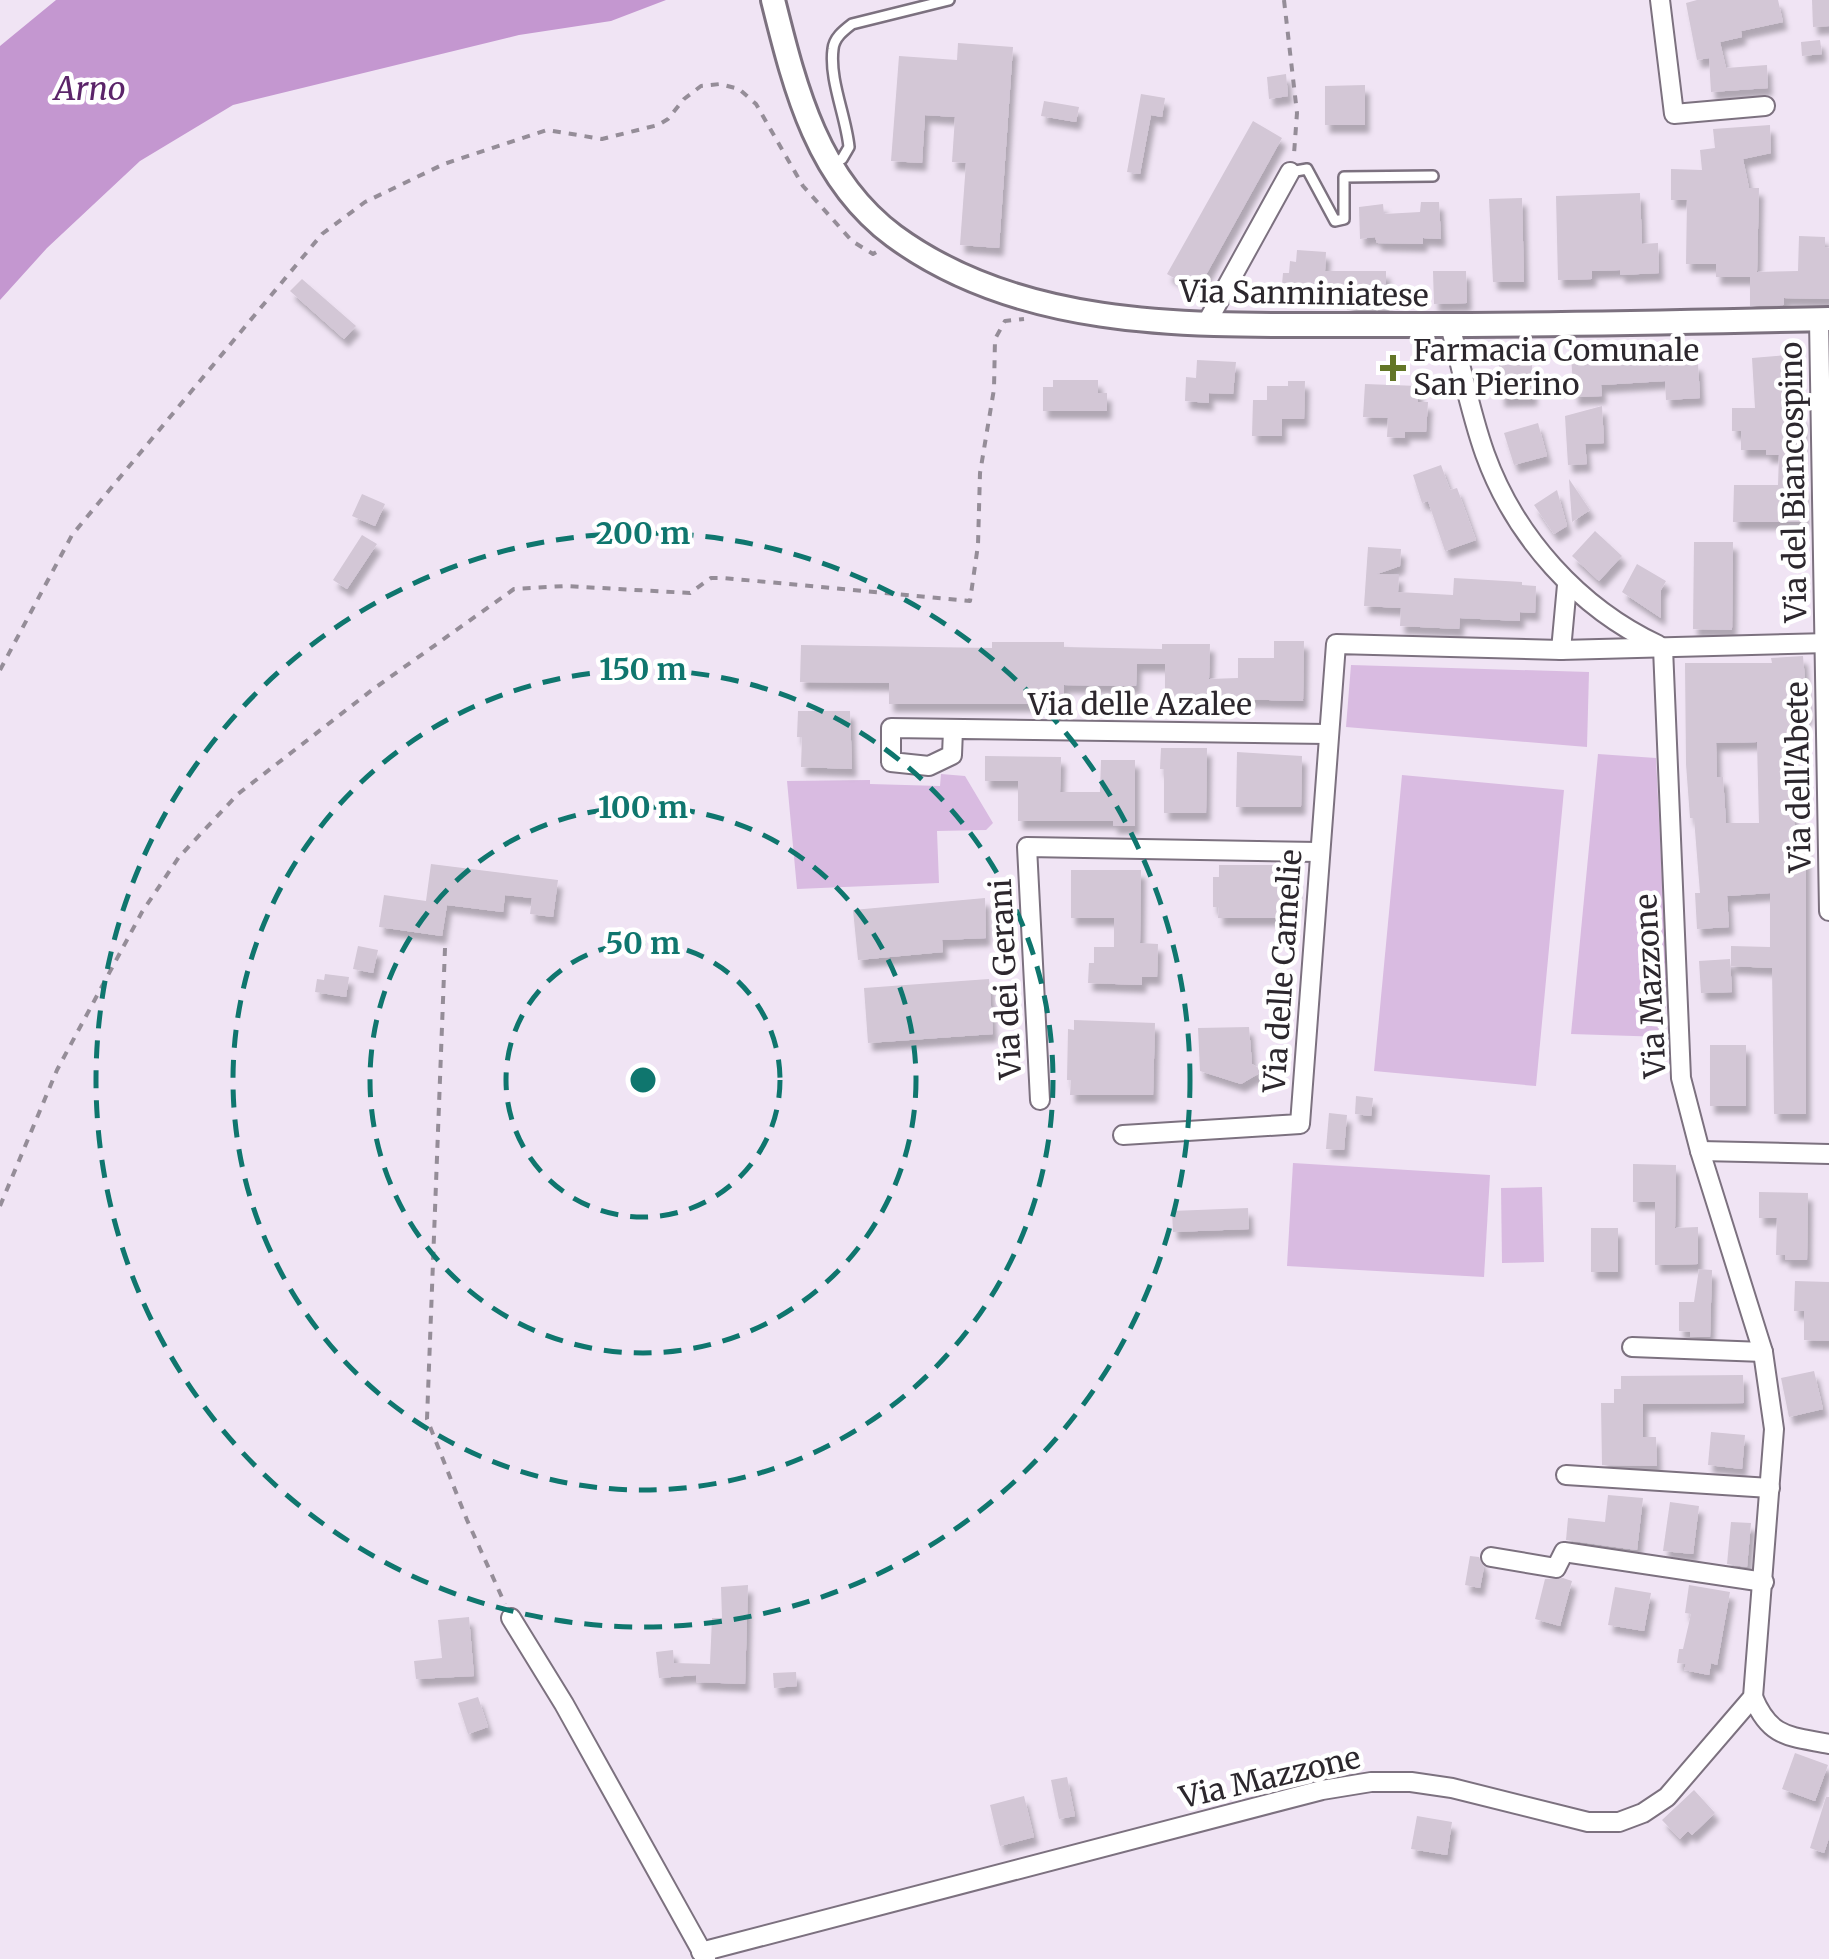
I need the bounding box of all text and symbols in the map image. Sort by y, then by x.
water label: Arno [51,69,126,109]
street label: Via Sanminiatese [1178,272,1429,314]
place label: Farmacia Comunale San Pierino [1413,331,1699,403]
street label: Via del Biancospino [1772,341,1814,624]
marker: Farmacia Comunale San Pierino [1382,357,1404,379]
text: 200 m [596,514,690,552]
text: 150 m [599,650,687,688]
street label: Via dell'Abete [1777,681,1819,874]
street label: Via delle Azalee [1027,685,1252,723]
text: 100 m [598,788,688,826]
street label: Via delle Camelie [1254,848,1309,1095]
street label: Via dei Gerani [981,878,1029,1081]
street label: Via Mazzone [1626,893,1674,1080]
text: 50 m [606,924,680,962]
centre of rings [625,1062,661,1098]
street label: Via Mazzone [1175,1738,1364,1816]

